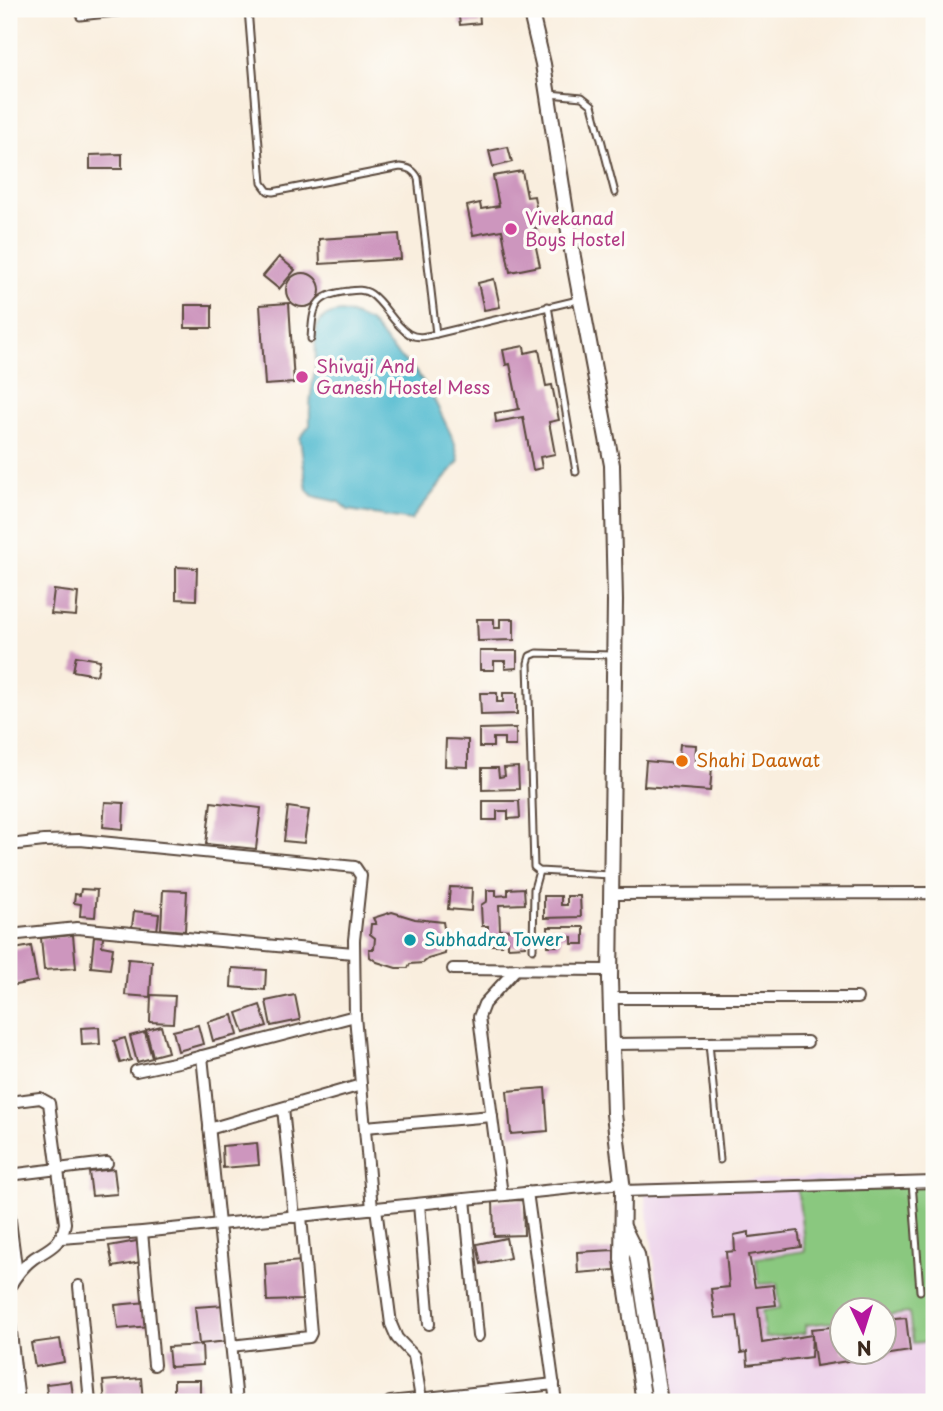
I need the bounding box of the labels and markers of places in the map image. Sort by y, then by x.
place label: Vivekanad Boys Hostel [525,204,625,252]
marker: Vivekanad Boys Hostel [503,221,519,237]
place label: Shivaji And Ganesh Hostel Mess [316,352,490,400]
marker: Shivaji And Ganesh Hostel Mess [294,369,310,385]
place label: Shahi Daawat [696,746,820,773]
marker: Shahi Daawat [674,753,690,769]
place label: Subhadra Tower [424,925,564,952]
marker: Subhadra Tower [402,932,418,948]

